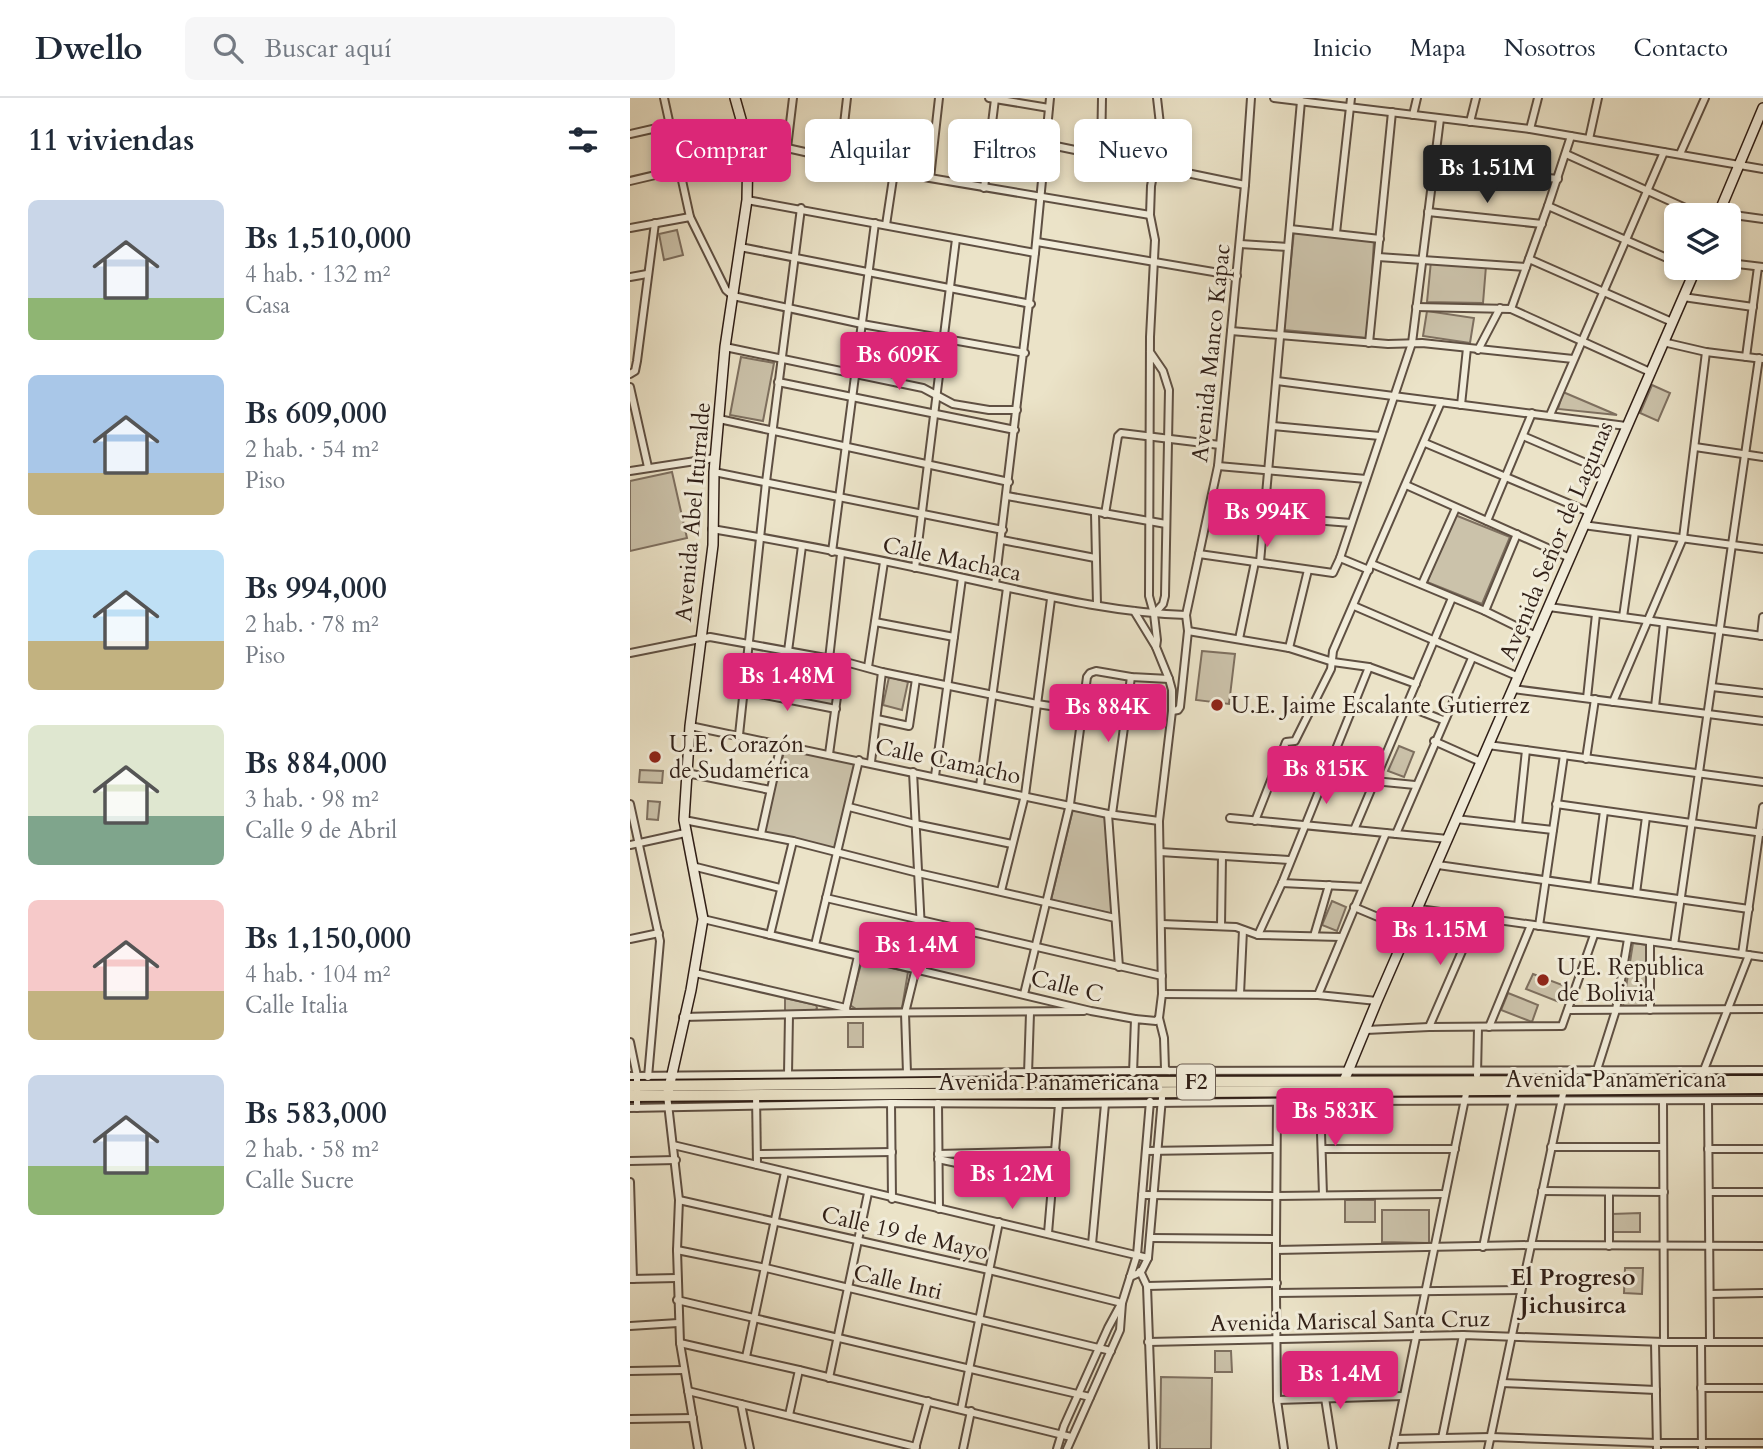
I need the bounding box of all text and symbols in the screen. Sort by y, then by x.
search box [185,17,675,80]
text: Dwello [35,26,143,71]
icon: search [209,29,247,67]
text: Buscar aquí [265,31,392,66]
text: Inicio [1312,32,1372,65]
text: Mapa [1410,32,1466,65]
text: Nosotros [1504,32,1596,65]
text: Contacto [1634,32,1728,65]
chip: Comprar [651,119,791,182]
chip: Alquilar [805,119,934,182]
chip: Filtros [948,119,1060,182]
chip: Nuevo [1074,119,1192,182]
text: 11 viviendas [28,120,194,161]
icon: filters [564,121,602,159]
pin: Bs 1.51M [1415,146,1559,205]
text: Bs 1.51M [1439,152,1535,183]
map controls [1664,203,1741,280]
button: layers [1664,203,1741,280]
text: Bs 1,510,000 [245,218,411,259]
icon: home [84,228,168,312]
street label: Avenida Manco Kapac [1184,242,1238,464]
text: 4 hab. · 132 m² [245,259,391,290]
text: Casa [245,290,290,321]
pin: Bs 609K [834,332,964,392]
text: Bs 609K [856,339,942,370]
text: Bs 609,000 [245,393,387,434]
street label: Avenida Abel Iturralde [668,401,718,623]
icon: home [84,403,168,487]
street label: Avenida Señor de Lagunas [1491,417,1621,665]
text: 2 hab. · 54 m² [245,434,379,465]
text: Piso [245,465,285,496]
pin: Bs 994K [1202,490,1332,549]
text: Bs 994K [1224,496,1310,527]
street label: Calle Machaca [880,529,1024,589]
text: Bs 994,000 [245,568,387,609]
icon: home [84,578,168,662]
text: 2 hab. · 78 m² [245,609,379,640]
text: Piso [245,640,285,671]
pin: Bs 1.48M [715,654,859,713]
text: Bs 1.48M [739,660,835,691]
pin: Bs 884K [1043,684,1173,744]
place label: U.E. Jaime Escalante Gutierrez [1231,690,1530,721]
text: Bs 884K [1065,691,1151,722]
marker: U.E. Jaime Escalante Gutierrez [1209,697,1225,713]
place label: U.E. Corazón de Sudamérica [669,729,809,786]
street label: Calle Camacho [872,730,1024,792]
text: Bs 884,000 [245,743,387,784]
pin: Bs 815K [1261,746,1391,806]
marker: U.E. Corazón de Sudamérica [647,749,663,765]
icon: home [84,753,168,837]
text: Bs 815K [1283,753,1369,784]
text: 3 hab. · 98 m² [245,784,379,815]
text: Calle 9 de Abril [245,815,397,846]
pin: Bs 1.15M [1368,908,1512,967]
text: Bs 1.15M [1392,914,1488,945]
text: Bs 1,150,000 [245,918,411,959]
pin: Bs 1.4M [852,922,982,982]
icon: home [84,928,168,1012]
text: Bs 1.4M [875,929,959,960]
place label: U.E. Republica de Bolivia [1557,952,1704,1009]
text: 4 hab. · 104 m² [245,959,391,990]
street label: Calle C [1028,962,1106,1010]
marker: U.E. Republica de Bolivia [1535,972,1551,988]
text: Calle Italia [245,990,348,1021]
street label: Avenida Panamericana [1505,1064,1727,1095]
road number: F2 [1177,1065,1215,1100]
street label: Avenida Panamericana [938,1067,1160,1098]
pin: Bs 583K [1270,1088,1400,1148]
text: Bs 583,000 [245,1093,387,1134]
text: Bs 583K [1292,1095,1378,1126]
icon: home [84,1103,168,1187]
text: 2 hab. · 58 m² [245,1134,379,1165]
pin: Bs 1.2M [947,1152,1077,1211]
text: Bs 1.2M [970,1158,1054,1189]
text: Calle Sucre [245,1165,354,1196]
street label: Calle 19 de Mayo [818,1199,992,1267]
street label: Calle Inti [850,1257,946,1307]
district label: El Progreso Jichusirca [1510,1261,1636,1322]
street label: Avenida Mariscal Santa Cruz [1210,1303,1490,1339]
pin: Bs 1.4M [1275,1352,1405,1411]
text: Bs 1.4M [1298,1358,1382,1389]

